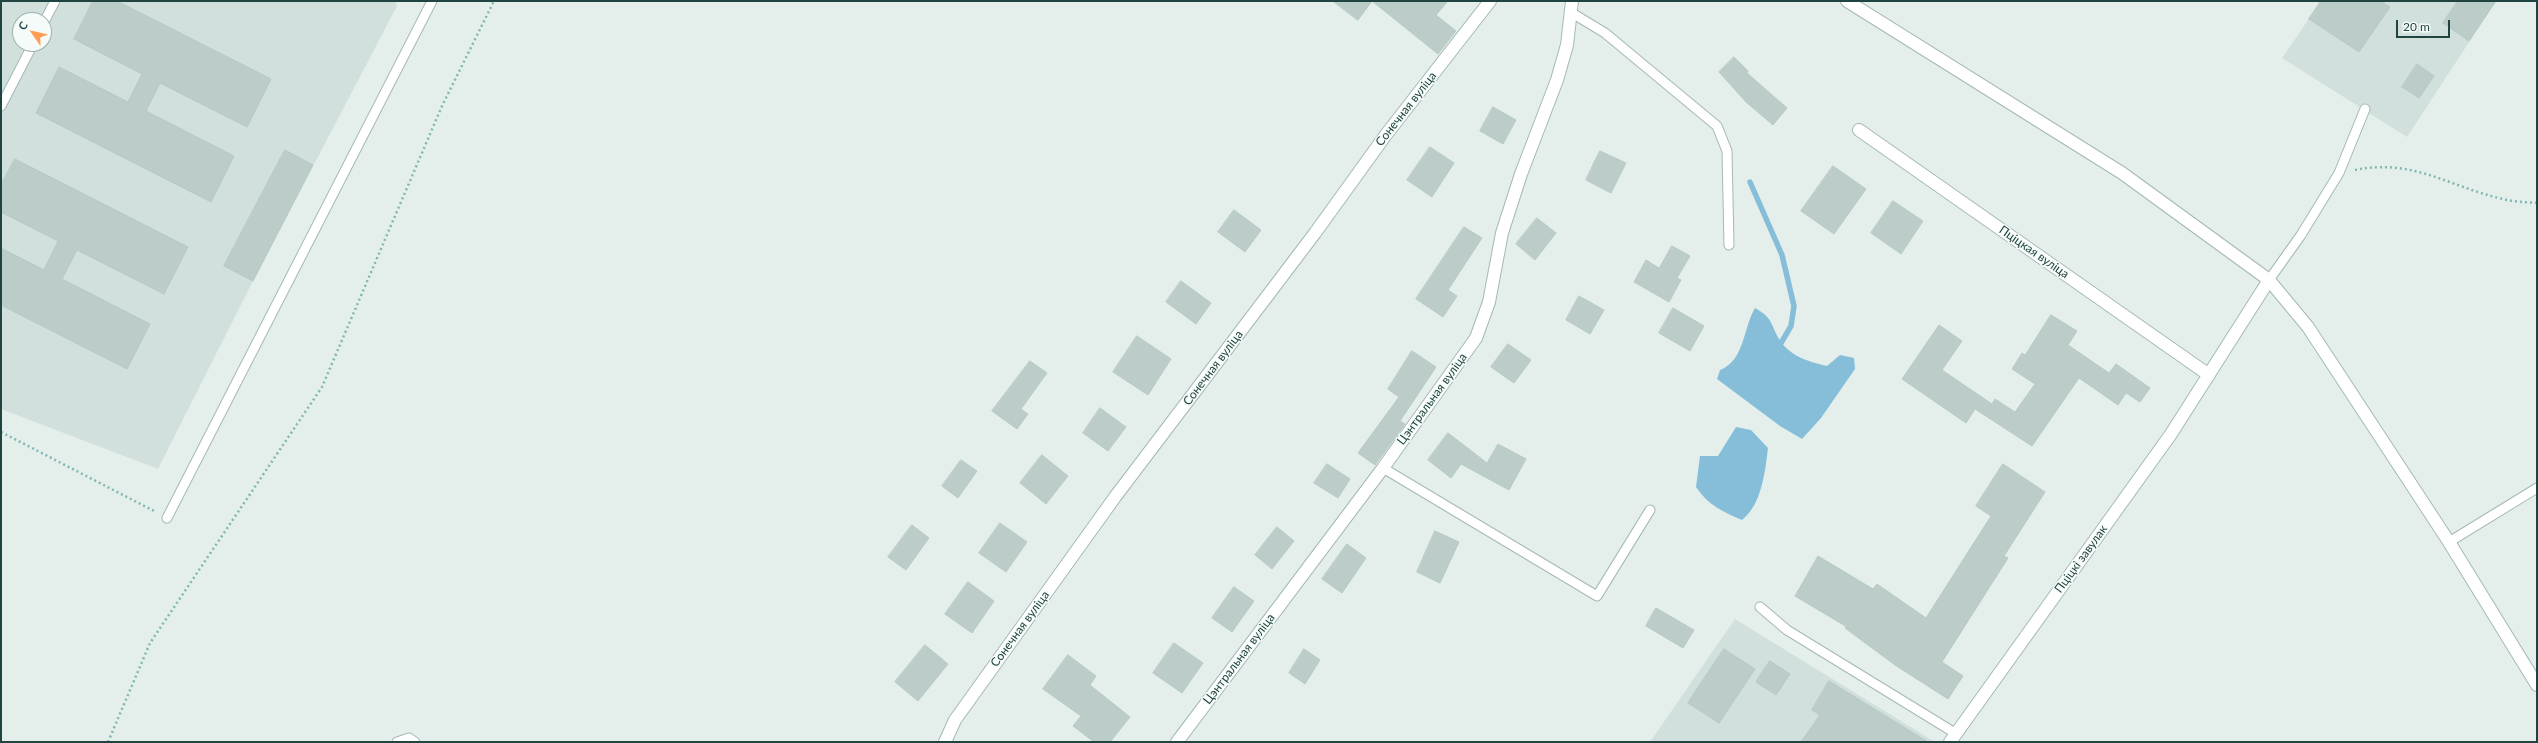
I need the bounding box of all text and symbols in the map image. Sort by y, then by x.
north arrow [12,12,52,52]
scale bar [2398,12,2452,38]
text: С [15,19,30,32]
text: 20 m [2403,19,2430,34]
street label: Сонечная вуліца [1373,69,1439,149]
street label: Пціцкая вуліца [1996,223,2072,281]
street label: Сонечная вуліца [1180,328,1246,408]
street label: Цэнтральная вуліца [1394,350,1470,448]
street label: Пціцкі завулак [2052,522,2110,596]
street label: Сонечная вуліца [988,588,1052,670]
street label: Цэнтральная вуліца [1200,611,1278,707]

